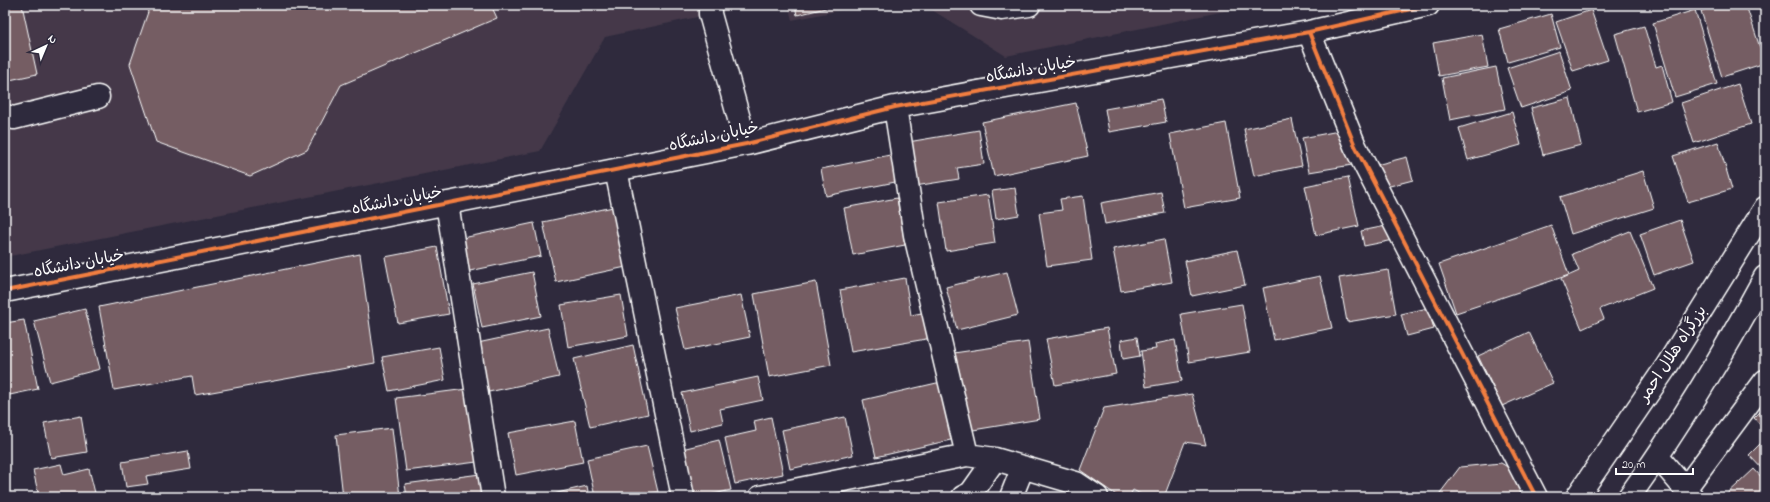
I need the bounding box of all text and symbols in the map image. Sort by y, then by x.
north arrow [26,26,66,66]
text: N [44,31,60,48]
street label: خیابان دانشگاه [984,50,1078,90]
street label: خیابان دانشگاه [667,116,761,158]
street label: خیابان دانشگاه [350,180,444,222]
street label: خیابان دانشگاه [32,243,126,285]
street label: بزرگراه هلال احمر [1632,301,1713,409]
scale bar [1616,450,1693,476]
text: 20 m [1622,456,1645,474]

